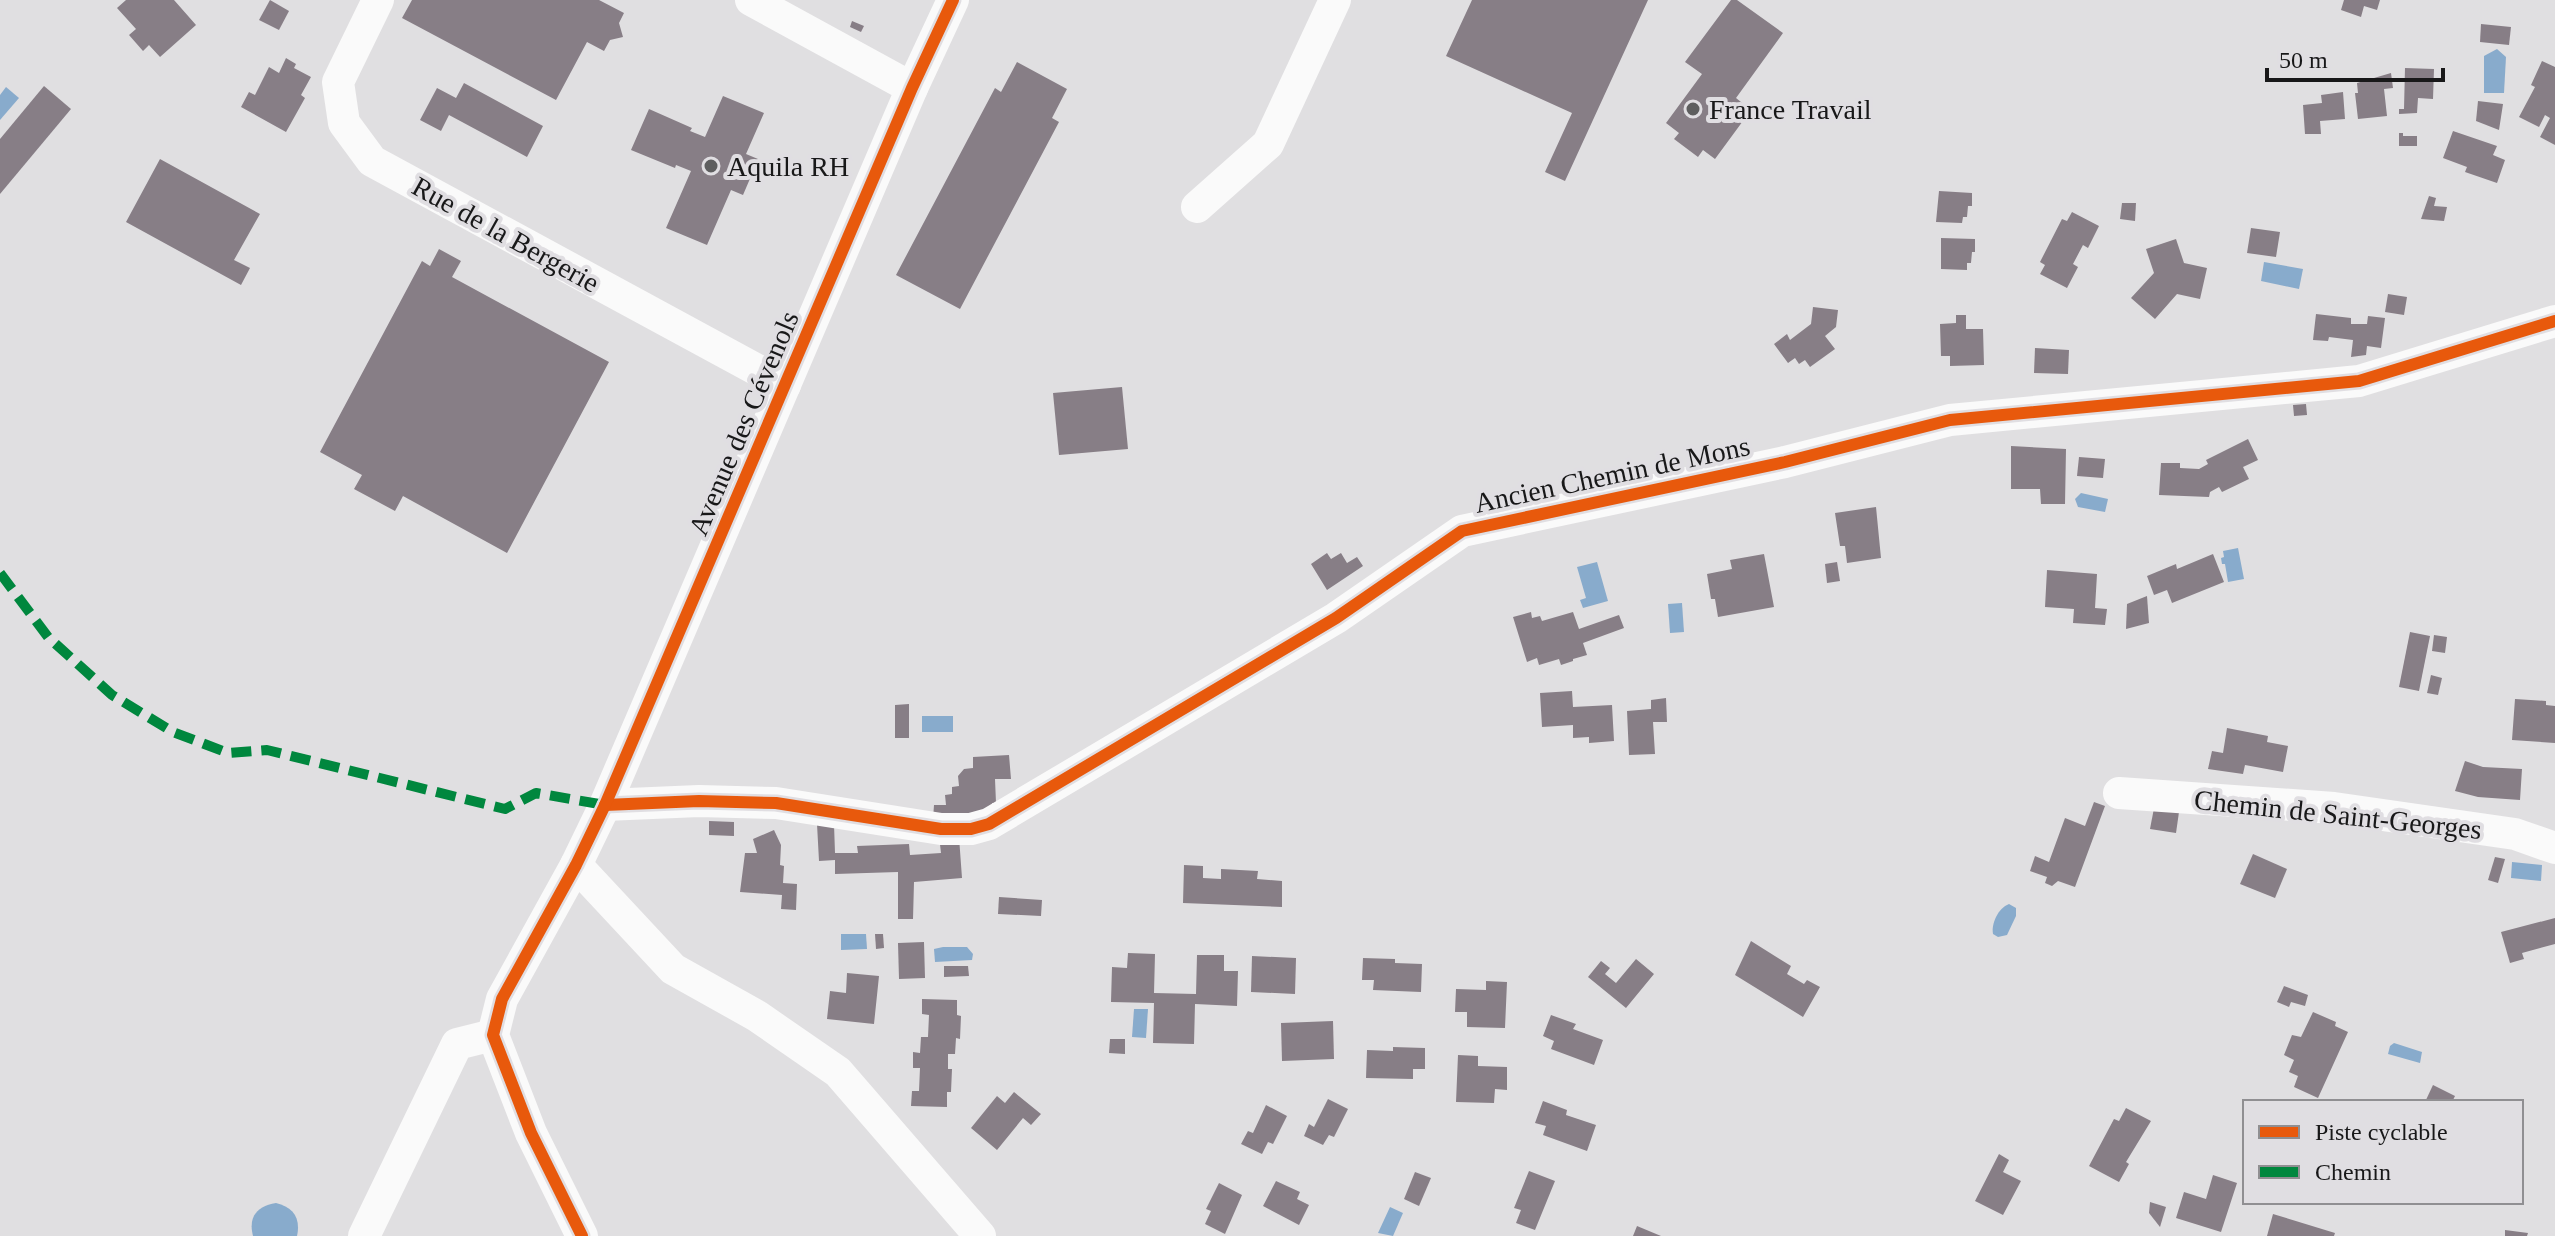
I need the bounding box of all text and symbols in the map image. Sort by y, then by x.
scale bar [2267,32,2443,82]
text: 50 m [2279,47,2328,73]
place label: France Travail [1709,94,1872,125]
marker: France Travail [1684,100,1702,118]
place label: Aquila RH [727,151,849,182]
marker: Aquila RH [702,157,720,175]
street label: Rue de la Bergerie [407,170,605,299]
street label: Avenue des Cévenols [682,306,805,540]
street label: Ancien Chemin de Mons [1472,430,1753,519]
street label: Chemin de Saint-Georges [2193,784,2483,845]
legend [2243,1100,2523,1204]
text: Piste cyclable [2315,1119,2448,1145]
text: Chemin [2315,1159,2391,1185]

